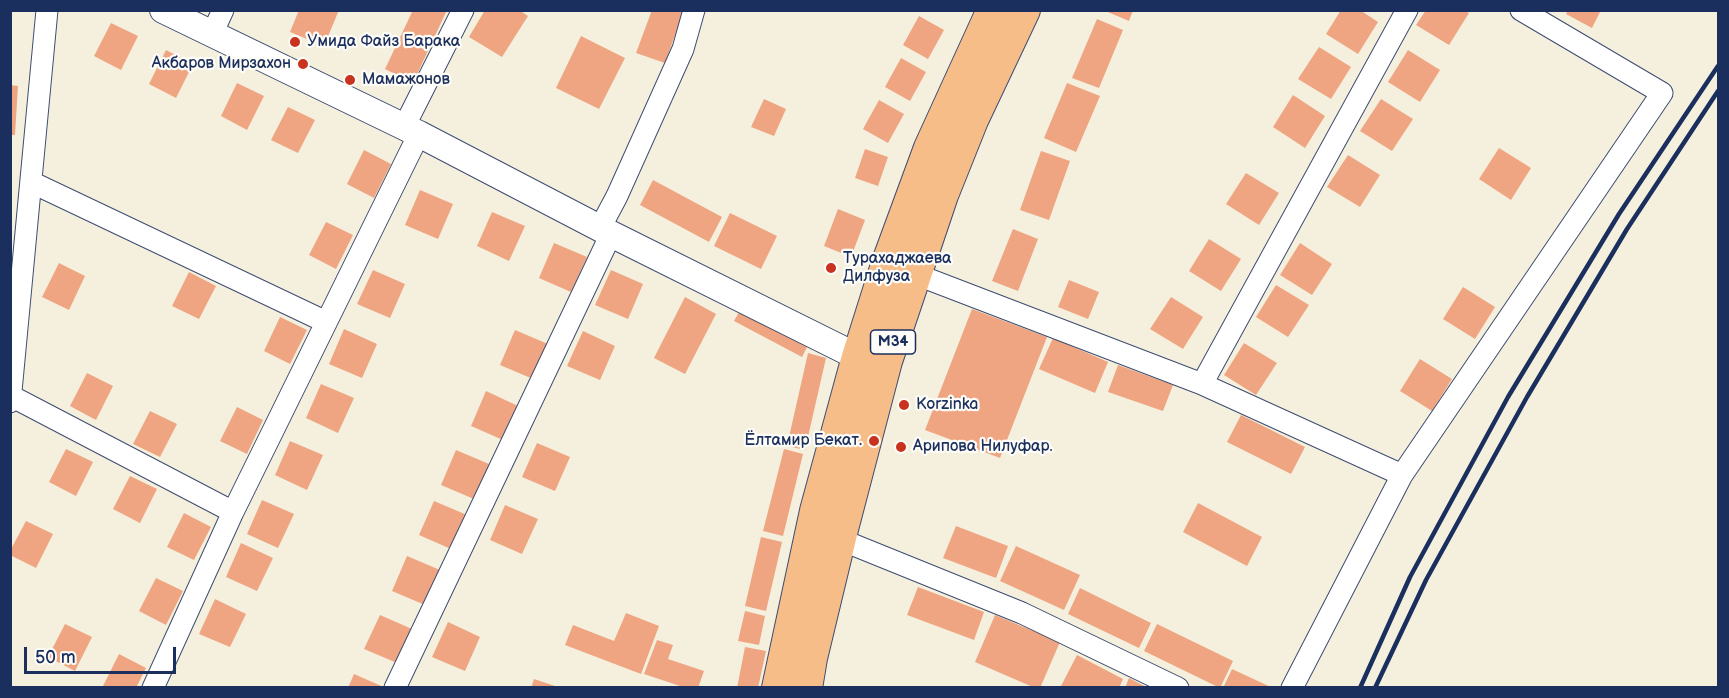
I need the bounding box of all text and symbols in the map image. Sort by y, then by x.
place label: Умида Файз Барака [307,32,460,52]
marker: Умида Файз Барака [288,35,302,49]
place label: Акбаров Мирзахон [152,54,291,74]
marker: Акбаров Мирзахон [296,57,310,71]
place label: Мамажонов [362,70,450,90]
marker: Мамажонов [343,73,357,87]
place label: Турахаджаева Дилфуза [843,249,951,287]
marker: Турахаджаева Дилфуза [824,261,838,275]
road number: M34 [870,330,916,354]
place label: Korzinka [916,395,978,415]
marker: Korzinka [897,398,911,412]
place label: Ёлтамир Бекат. [744,431,862,451]
marker: Ёлтамир Бекат. [867,434,881,448]
place label: Арипова Нилуфар. [913,437,1053,457]
marker: Арипова Нилуфар. [894,440,908,454]
scale bar [27,635,178,673]
text: 50 m [35,647,76,668]

